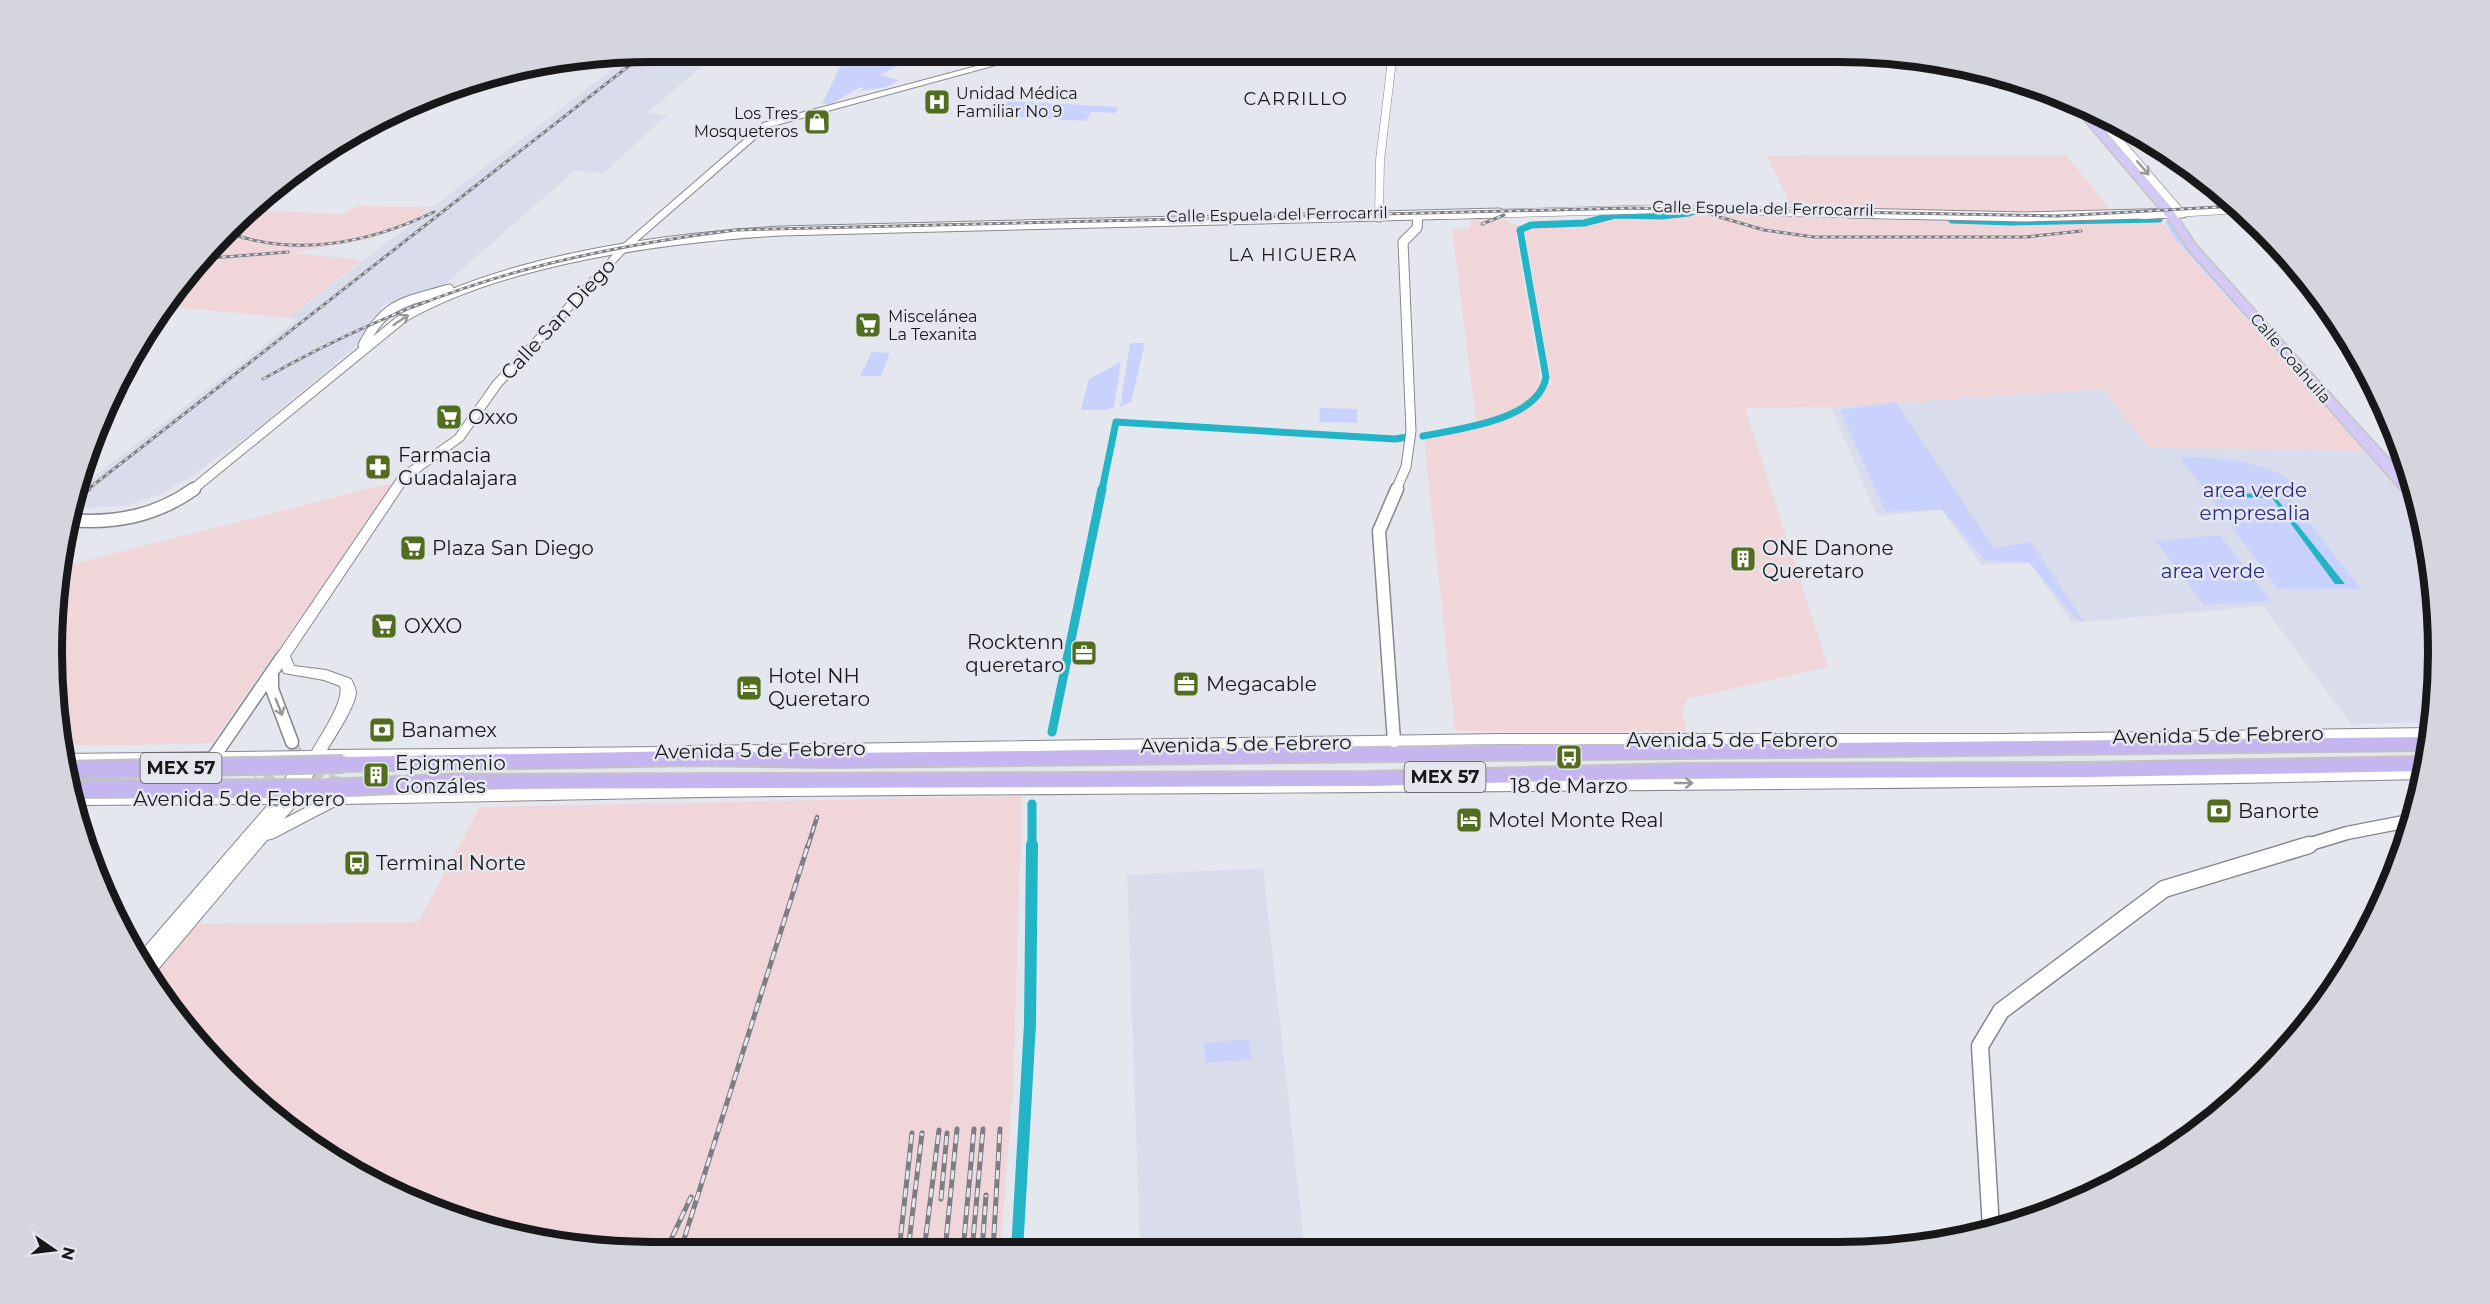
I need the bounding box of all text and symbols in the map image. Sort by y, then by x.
place label: Unidad Médica Familiar No 9 [956,84,1078,121]
hospital icon: Unidad Médica Familiar No 9 [922,87,952,117]
district label: CARRILLO [1244,88,1348,110]
place label: Los Tres Mosqueteros [694,104,798,141]
shop icon: Los Tres Mosqueteros [802,107,832,137]
one-way arrow [2136,161,2150,176]
street label: Calle Espuela del Ferrocarril [1652,197,1874,220]
street label: Calle Espuela del Ferrocarril [1166,203,1388,226]
district label: LA HIGUERA [1228,244,1358,266]
street label: Calle San Diego [496,253,620,385]
place label: Miscelánea La Texanita [888,307,977,344]
street label: Calle Coahuila [2246,309,2335,407]
supermarket icon: Miscelánea La Texanita [853,310,883,340]
one-way arrow [393,313,410,326]
supermarket icon: Oxxo [434,402,464,432]
place label: Oxxo [468,405,518,429]
place label: Farmacia Guadalajara [398,443,518,490]
pharmacy icon: Farmacia Guadalajara [363,452,393,482]
park label: area verde empresalia [2200,478,2310,525]
supermarket icon: Plaza San Diego [398,533,428,563]
place label: Plaza San Diego [432,536,594,560]
place label: ONE Danone Queretaro [1762,536,1894,583]
building icon: ONE Danone Queretaro [1728,544,1758,574]
park label: area verde [2161,559,2265,583]
supermarket icon: OXXO [369,611,399,641]
place label: OXXO [404,614,462,638]
place label: Rocktenn queretaro [965,630,1064,677]
office icon: Rocktenn queretaro [1069,638,1099,668]
place label: Hotel NH Queretaro [768,664,870,711]
office icon: Megacable [1171,669,1201,699]
place label: Megacable [1206,672,1317,696]
hotel icon: Hotel NH Queretaro [734,673,764,703]
one-way arrow [274,697,285,716]
bank icon: Banamex [367,715,397,745]
place label: Banamex [401,718,497,742]
street label: Avenida 5 de Febrero [2112,721,2324,749]
street label: Avenida 5 de Febrero [1626,728,1838,752]
street label: Avenida 5 de Febrero [1140,730,1352,758]
street label: Avenida 5 de Febrero [654,736,866,764]
bus stop icon: 18 de Marzo [1554,742,1584,772]
place label: Epigmenio Gonzáles [395,751,506,798]
road number: MEX 57 [140,753,222,783]
building icon: Epigmenio Gonzáles [361,760,391,790]
road number: MEX 57 [1404,762,1486,792]
place label: 18 de Marzo [1510,774,1628,798]
one-way arrow [1674,778,1694,789]
street label: Avenida 5 de Febrero [133,787,345,811]
bank icon: Banorte [2204,796,2234,826]
place label: Banorte [2238,799,2319,823]
hotel icon: Motel Monte Real [1454,805,1484,835]
place label: Motel Monte Real [1488,808,1664,832]
bus stop icon: Terminal Norte [342,848,372,878]
place label: Terminal Norte [376,851,526,875]
north arrow [24,1220,84,1280]
text: N [57,1245,79,1262]

